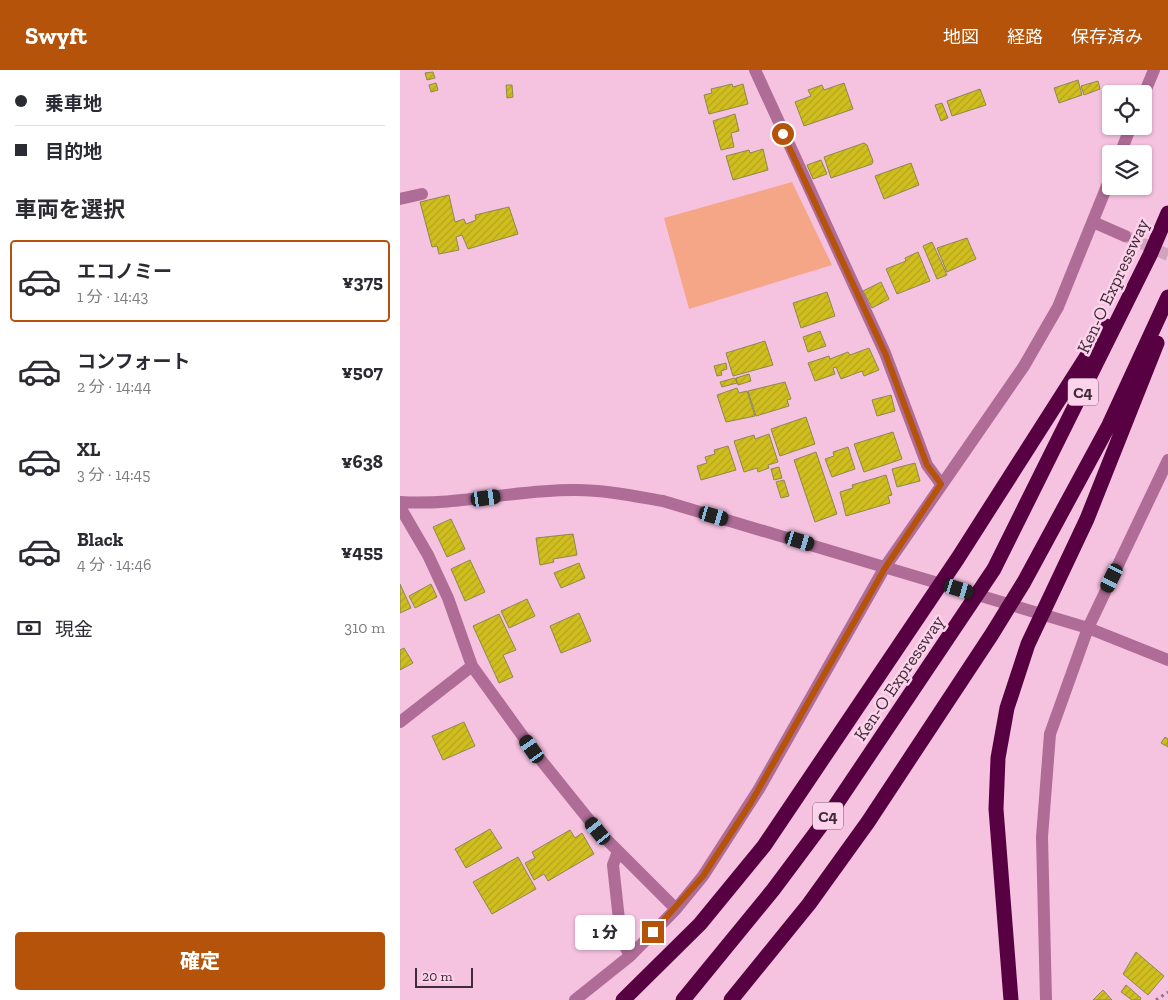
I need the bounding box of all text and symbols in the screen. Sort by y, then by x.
text: Swyft [25,21,87,50]
text: 地図 [943,26,979,48]
text: 経路 [1007,26,1043,48]
text: 保存済み [1071,26,1143,48]
map controls [1102,85,1152,195]
button: locate [1102,85,1152,135]
text: 乗車地 [45,92,102,115]
route start [772,123,794,145]
text: 目的地 [45,140,102,163]
button: layers [1102,145,1152,195]
text: 車両を選択 [15,196,125,223]
street label: Ken-O Expressway [1072,214,1154,357]
icon: car [17,259,62,304]
text: エコノミー [77,260,172,283]
text: ¥375 [342,270,383,293]
text: 1 分 · 14:43 [77,287,148,306]
icon: car [17,349,62,394]
text: コンフォート [77,350,190,373]
text: ¥507 [341,360,383,383]
text: 2 分 · 14:44 [77,377,151,396]
road number: C4 [1068,378,1098,406]
text: XL [77,438,100,461]
icon: car [17,439,62,484]
text: ¥638 [341,450,383,473]
text: 3 分 · 14:45 [77,465,150,484]
car [470,488,501,508]
car [697,505,730,527]
text: Black [77,528,123,551]
icon: car [17,529,62,574]
car [783,529,816,553]
text: ¥455 [341,540,383,563]
text: 4 分 · 14:46 [77,555,152,574]
car [1098,561,1125,595]
car [942,577,975,601]
street label: Ken-O Expressway [849,611,949,745]
icon: cash [15,614,43,642]
text: 現金 [55,618,93,641]
text: 310 m [344,618,385,637]
car [517,732,546,766]
road number: C4 [813,802,843,829]
car [582,815,613,847]
callout: 1 分 [576,914,636,950]
route end [642,921,664,943]
text: 1 分 [592,923,618,942]
button: 確定 [15,932,385,990]
scale bar [415,965,472,988]
text: 20 m [422,968,453,985]

